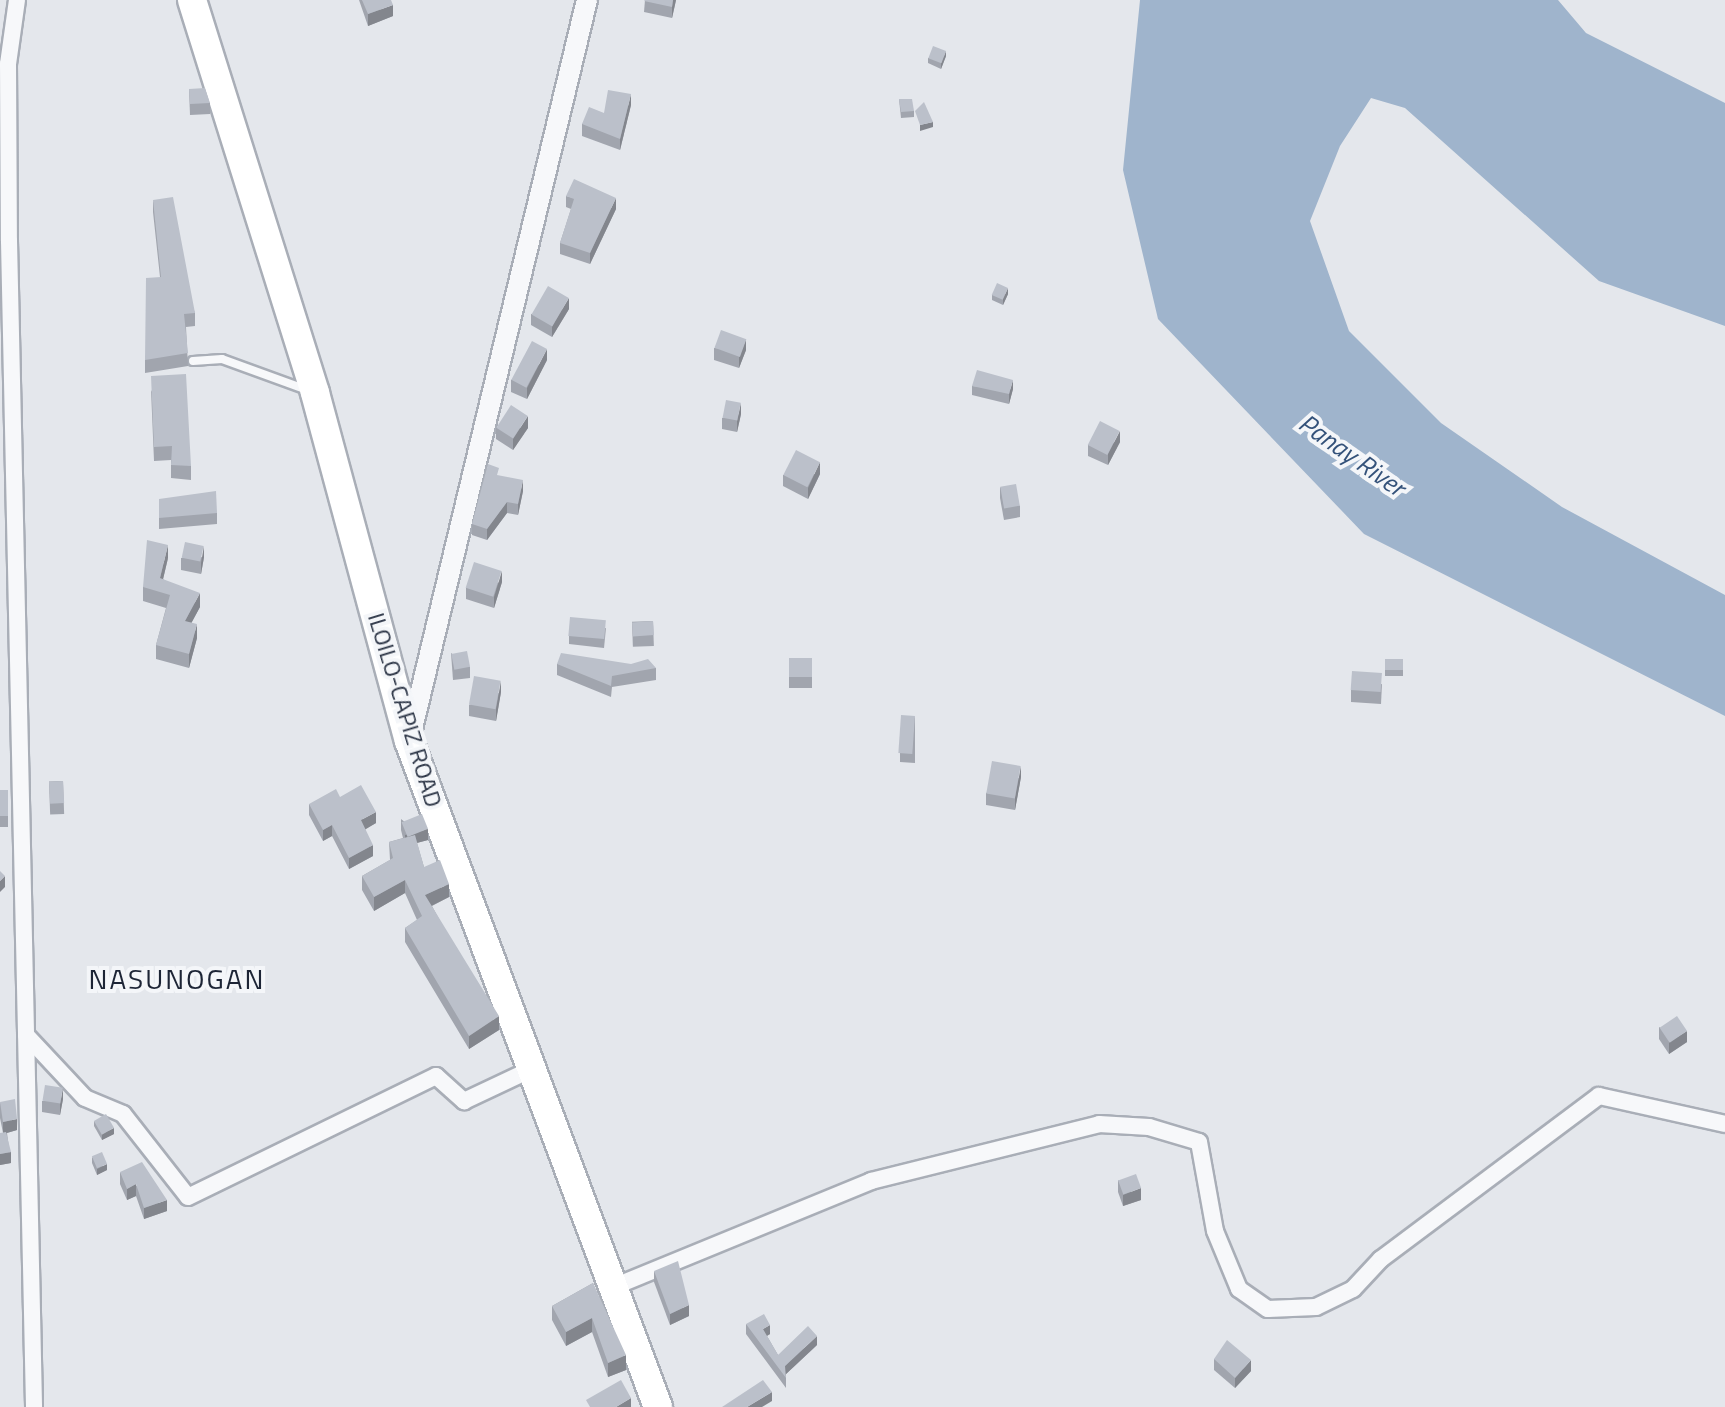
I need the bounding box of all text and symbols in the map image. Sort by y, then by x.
water label: Panay River [1293,407,1411,503]
street label: ILOILO-CAPIZ ROAD [362,609,448,811]
district label: NASUNOGAN [89,962,265,996]

